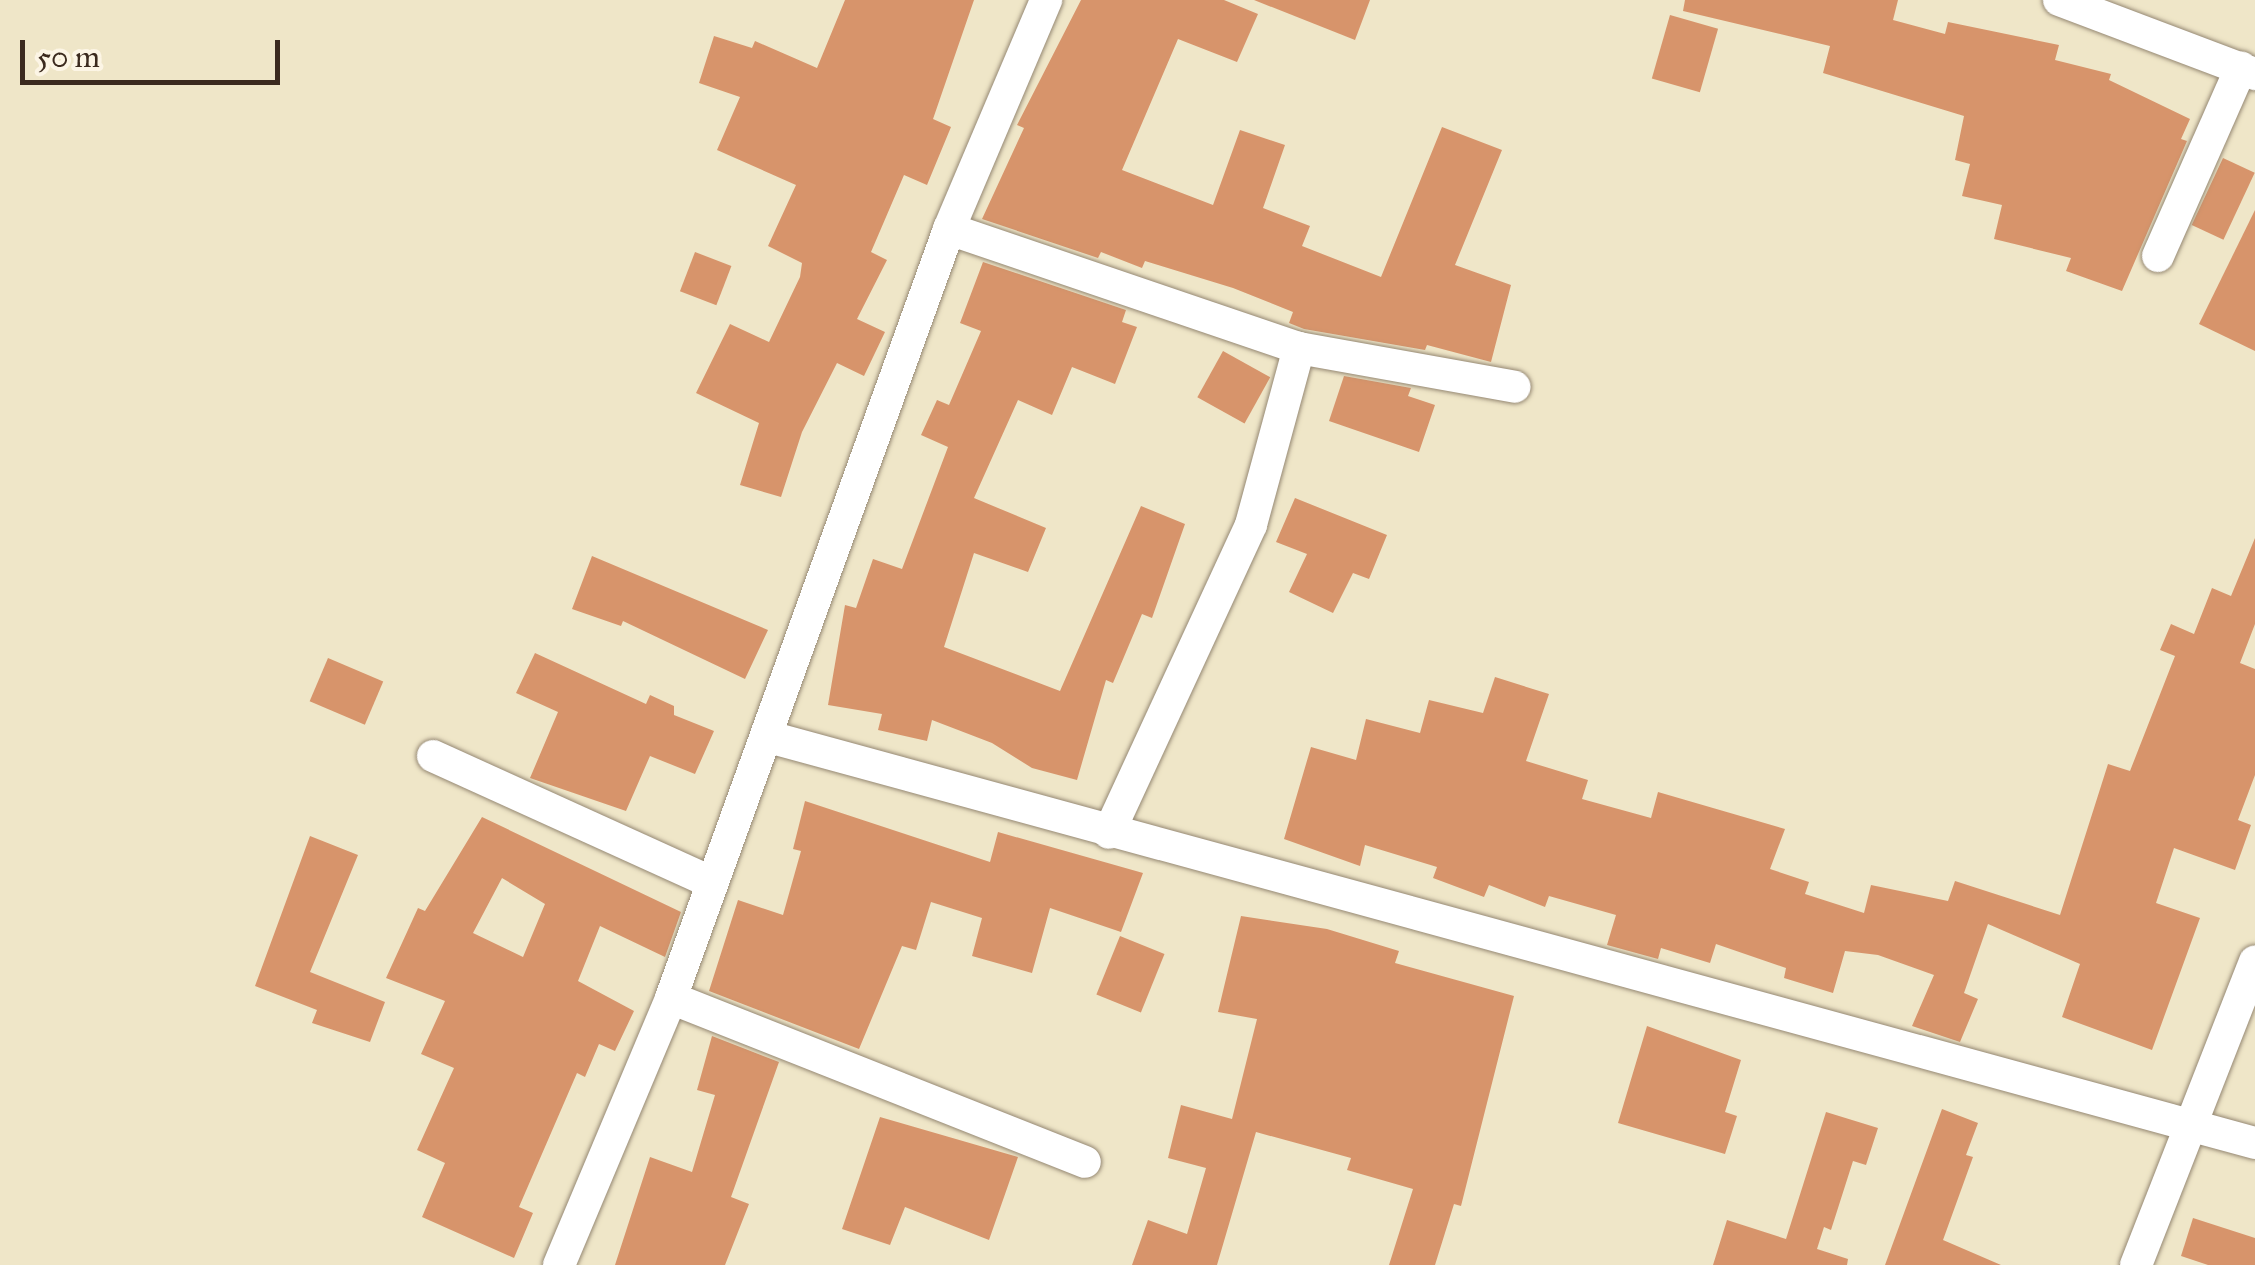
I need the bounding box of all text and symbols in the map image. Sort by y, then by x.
scale bar [25,20,285,82]
text: 50 m [37,39,100,75]

